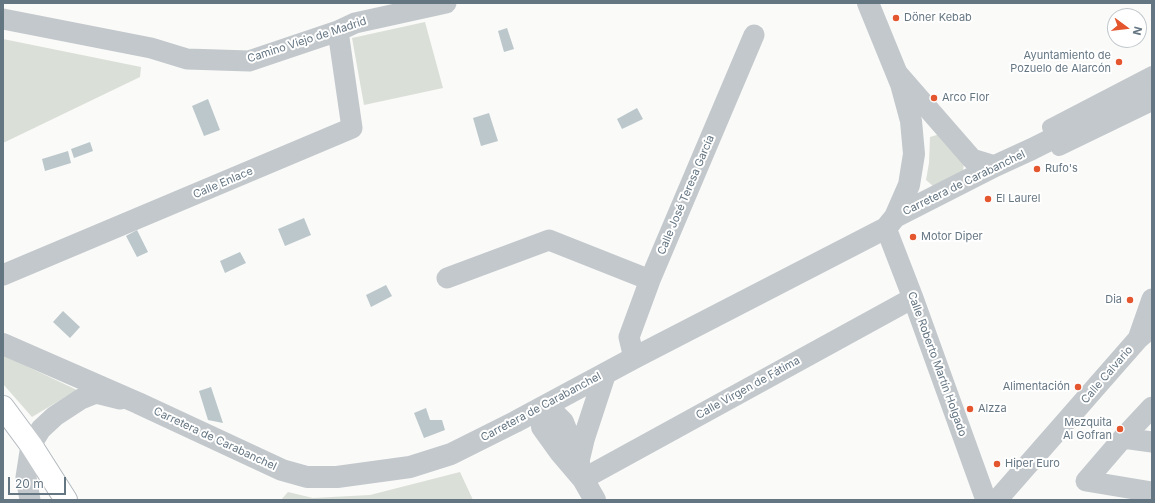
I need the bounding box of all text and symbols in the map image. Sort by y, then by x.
north arrow [1107,8,1147,48]
place label: Döner Kebab [904,11,972,25]
marker: Döner Kebab [891,13,901,23]
street label: Camino Viejo de Madrid [246,14,368,66]
text: N [1130,25,1145,37]
place label: Ayuntamiento de Pozuelo de Alarcón [1010,49,1111,75]
marker: Ayuntamiento de Pozuelo de Alarcón [1114,57,1124,67]
place label: Arco Flor [942,91,989,105]
marker: Arco Flor [929,93,939,103]
street label: Calle José Teresa García [655,133,717,257]
street label: Carretera de Carabanchel [901,148,1027,218]
place label: Rufo's [1045,162,1078,176]
street label: Calle Enlace [191,164,255,202]
marker: Rufo's [1032,164,1042,174]
place label: El Laurel [996,192,1040,206]
marker: El Laurel [983,194,993,204]
place label: Motor Diper [921,230,983,244]
marker: Motor Diper [908,232,918,242]
street label: Calle Roberto Martín Holgado [905,290,969,438]
place label: Dia [1105,293,1122,307]
marker: Dia [1125,295,1135,305]
street label: Calle Calvario [1078,344,1136,406]
street label: Calle Virgen de Fátima [694,354,802,422]
street label: Carretera de Carabanchel [479,370,603,444]
place label: Alimentación [1003,380,1070,394]
marker: Alimentación [1073,382,1083,392]
place label: Alzza [978,402,1007,416]
marker: Alzza [965,404,975,414]
street label: Carretera de Carabanchel [151,405,279,473]
place label: Mezquita Al Gofran [1063,416,1112,442]
marker: Mezquita Al Gofran [1115,424,1125,434]
place label: Hiper Euro [1005,457,1060,471]
marker: Hiper Euro [992,459,1002,469]
scale bar [10,469,68,495]
text: 20 m [15,476,44,491]

